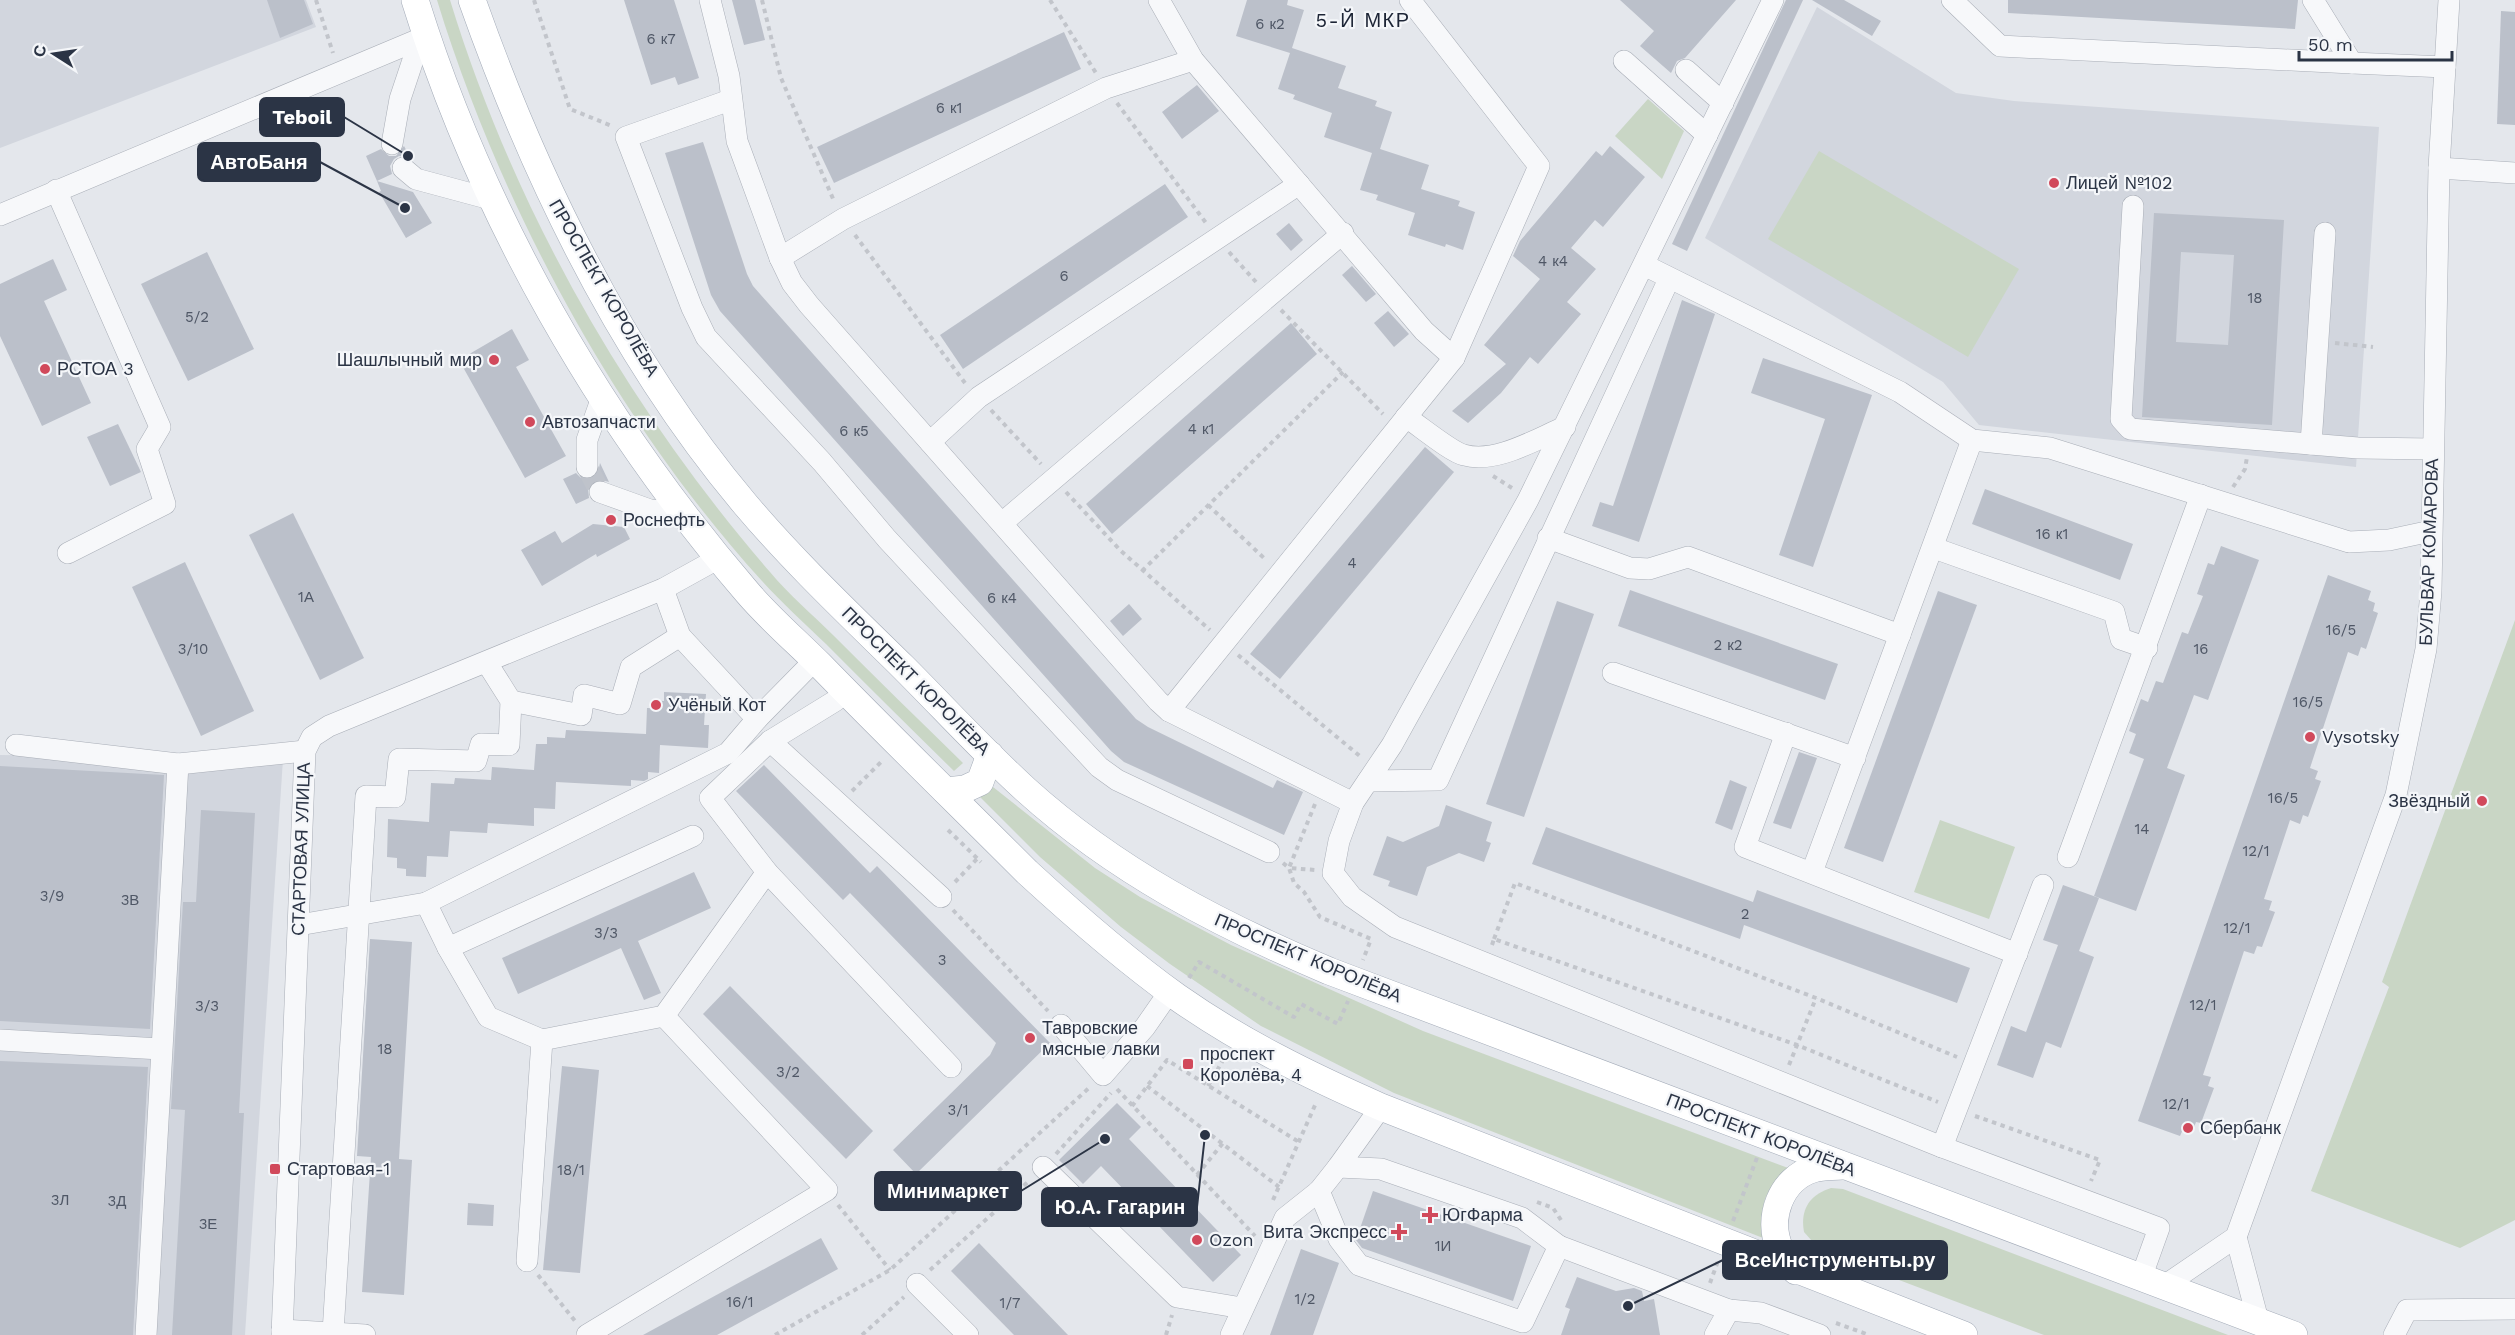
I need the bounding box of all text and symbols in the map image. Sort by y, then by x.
district label: 5-Й МКР [1315,8,1411,32]
house number: 6 к2 [1255,15,1285,33]
north arrow [24,24,84,84]
scale bar [2299,24,2452,62]
house number: 6 к7 [646,30,676,48]
text: 50 m [2308,34,2353,55]
text: С [29,43,50,59]
callout: Teboil [260,98,344,136]
house number: 6 к1 [936,99,962,117]
text: Teboil [272,105,332,129]
callout: АвтоБаня [198,143,320,181]
text: АвтоБаня [210,150,308,174]
place label: Лицей №102 [2066,172,2173,193]
marker: Лицей №102 [2047,176,2061,190]
street label: ПРОСПЕКТ КОРОЛЁВА [545,195,664,380]
house number: 4 к4 [1538,252,1568,270]
house number: 6 [1059,267,1069,285]
house number: 18 [2247,289,2263,307]
house number: 5/2 [185,308,209,326]
place label: Шашлычный мир [337,349,482,370]
marker: Шашлычный мир [487,353,501,367]
place label: РСТОА 3 [57,358,134,379]
marker: РСТОА 3 [38,362,52,376]
place label: Автозапчасти [542,411,656,432]
marker: Автозапчасти [523,415,537,429]
house number: 4 к1 [1188,420,1214,438]
house number: 6 к5 [839,422,869,440]
street label: БУЛЬВАР КОМАРОВА [2415,458,2442,646]
place label: Роснефть [623,509,705,530]
marker: Роснефть [604,513,618,527]
house number: 16 к1 [2036,525,2068,543]
house number: 4 [1347,554,1357,572]
house number: 1А [298,588,314,606]
house number: 6 к4 [987,589,1017,607]
street label: ПРОСПЕКТ КОРОЛЁВА [838,602,995,759]
house number: 16/5 [2326,621,2356,639]
house number: 2 к2 [1713,636,1743,654]
house number: 3/10 [178,640,208,658]
house number: 16 [2194,640,2208,658]
house number: 16/5 [2293,693,2323,711]
place label: Учёный Кот [668,694,766,715]
marker: Учёный Кот [649,698,663,712]
place label: Vysotsky [2322,726,2400,747]
marker: Vysotsky [2303,730,2317,744]
street label: СТАРТОВАЯ УЛИЦА [287,762,314,936]
house number: 16/5 [2268,789,2298,807]
place label: Звёздный [2388,790,2470,811]
marker: Звёздный [2475,794,2489,808]
house number: 14 [2134,820,2150,838]
house number: 12/1 [2242,842,2270,860]
house number: 3/9 [40,887,64,905]
house number: 3В [121,891,139,909]
house number: 2 [1741,905,1749,923]
street label: ПРОСПЕКТ КОРОЛЁВА [1212,909,1405,1006]
house number: 12/1 [2223,919,2251,937]
house number: 3/3 [594,924,618,942]
house number: 3 [938,951,946,969]
house number: 12/1 [2189,996,2217,1014]
house number: 3/3 [195,997,219,1015]
place label: Тавровские мясные лавки [1042,1017,1160,1059]
marker: Тавровские мясные лавки [1023,1031,1037,1045]
house number: 18 [377,1040,393,1058]
place label: проспект Королёва, 4 [1200,1043,1302,1085]
marker: проспект Королёва, 4 [1181,1057,1195,1071]
house number: 3/2 [776,1063,800,1081]
street label: ПРОСПЕКТ КОРОЛЁВА [1664,1089,1859,1180]
house number: 12/1 [2162,1095,2190,1113]
house number: 3/1 [947,1101,969,1119]
place label: Сбербанк [2200,1117,2281,1138]
marker: Сбербанк [2181,1121,2195,1135]
place label: Стартовая-1 [287,1158,390,1179]
house number: 18/1 [557,1161,585,1179]
marker: Стартовая-1 [268,1162,282,1176]
callout: Минимаркет [875,1172,1021,1210]
text: Минимаркет [887,1179,1009,1203]
callout: Ю.А. Гагарин [1042,1188,1197,1226]
house number: 3Л [51,1191,69,1209]
house number: 3Д [108,1192,126,1210]
text: Ю.А. Гагарин [1055,1195,1185,1219]
place label: ЮгФарма [1442,1204,1524,1225]
marker: ЮгФарма [1423,1208,1437,1222]
house number: 3Е [199,1215,217,1233]
place label: Вита Экспресс [1263,1221,1387,1242]
marker: Вита Экспресс [1392,1225,1406,1239]
place label: Ozon [1209,1229,1254,1250]
marker: Ozon [1190,1233,1204,1247]
house number: 1И [1435,1237,1451,1255]
callout: ВсеИнструменты.ру [1723,1241,1947,1279]
text: ВсеИнструменты.ру [1735,1248,1936,1272]
house number: 1/2 [1294,1290,1316,1308]
house number: 16/1 [726,1293,754,1311]
house number: 1/7 [1000,1294,1020,1312]

